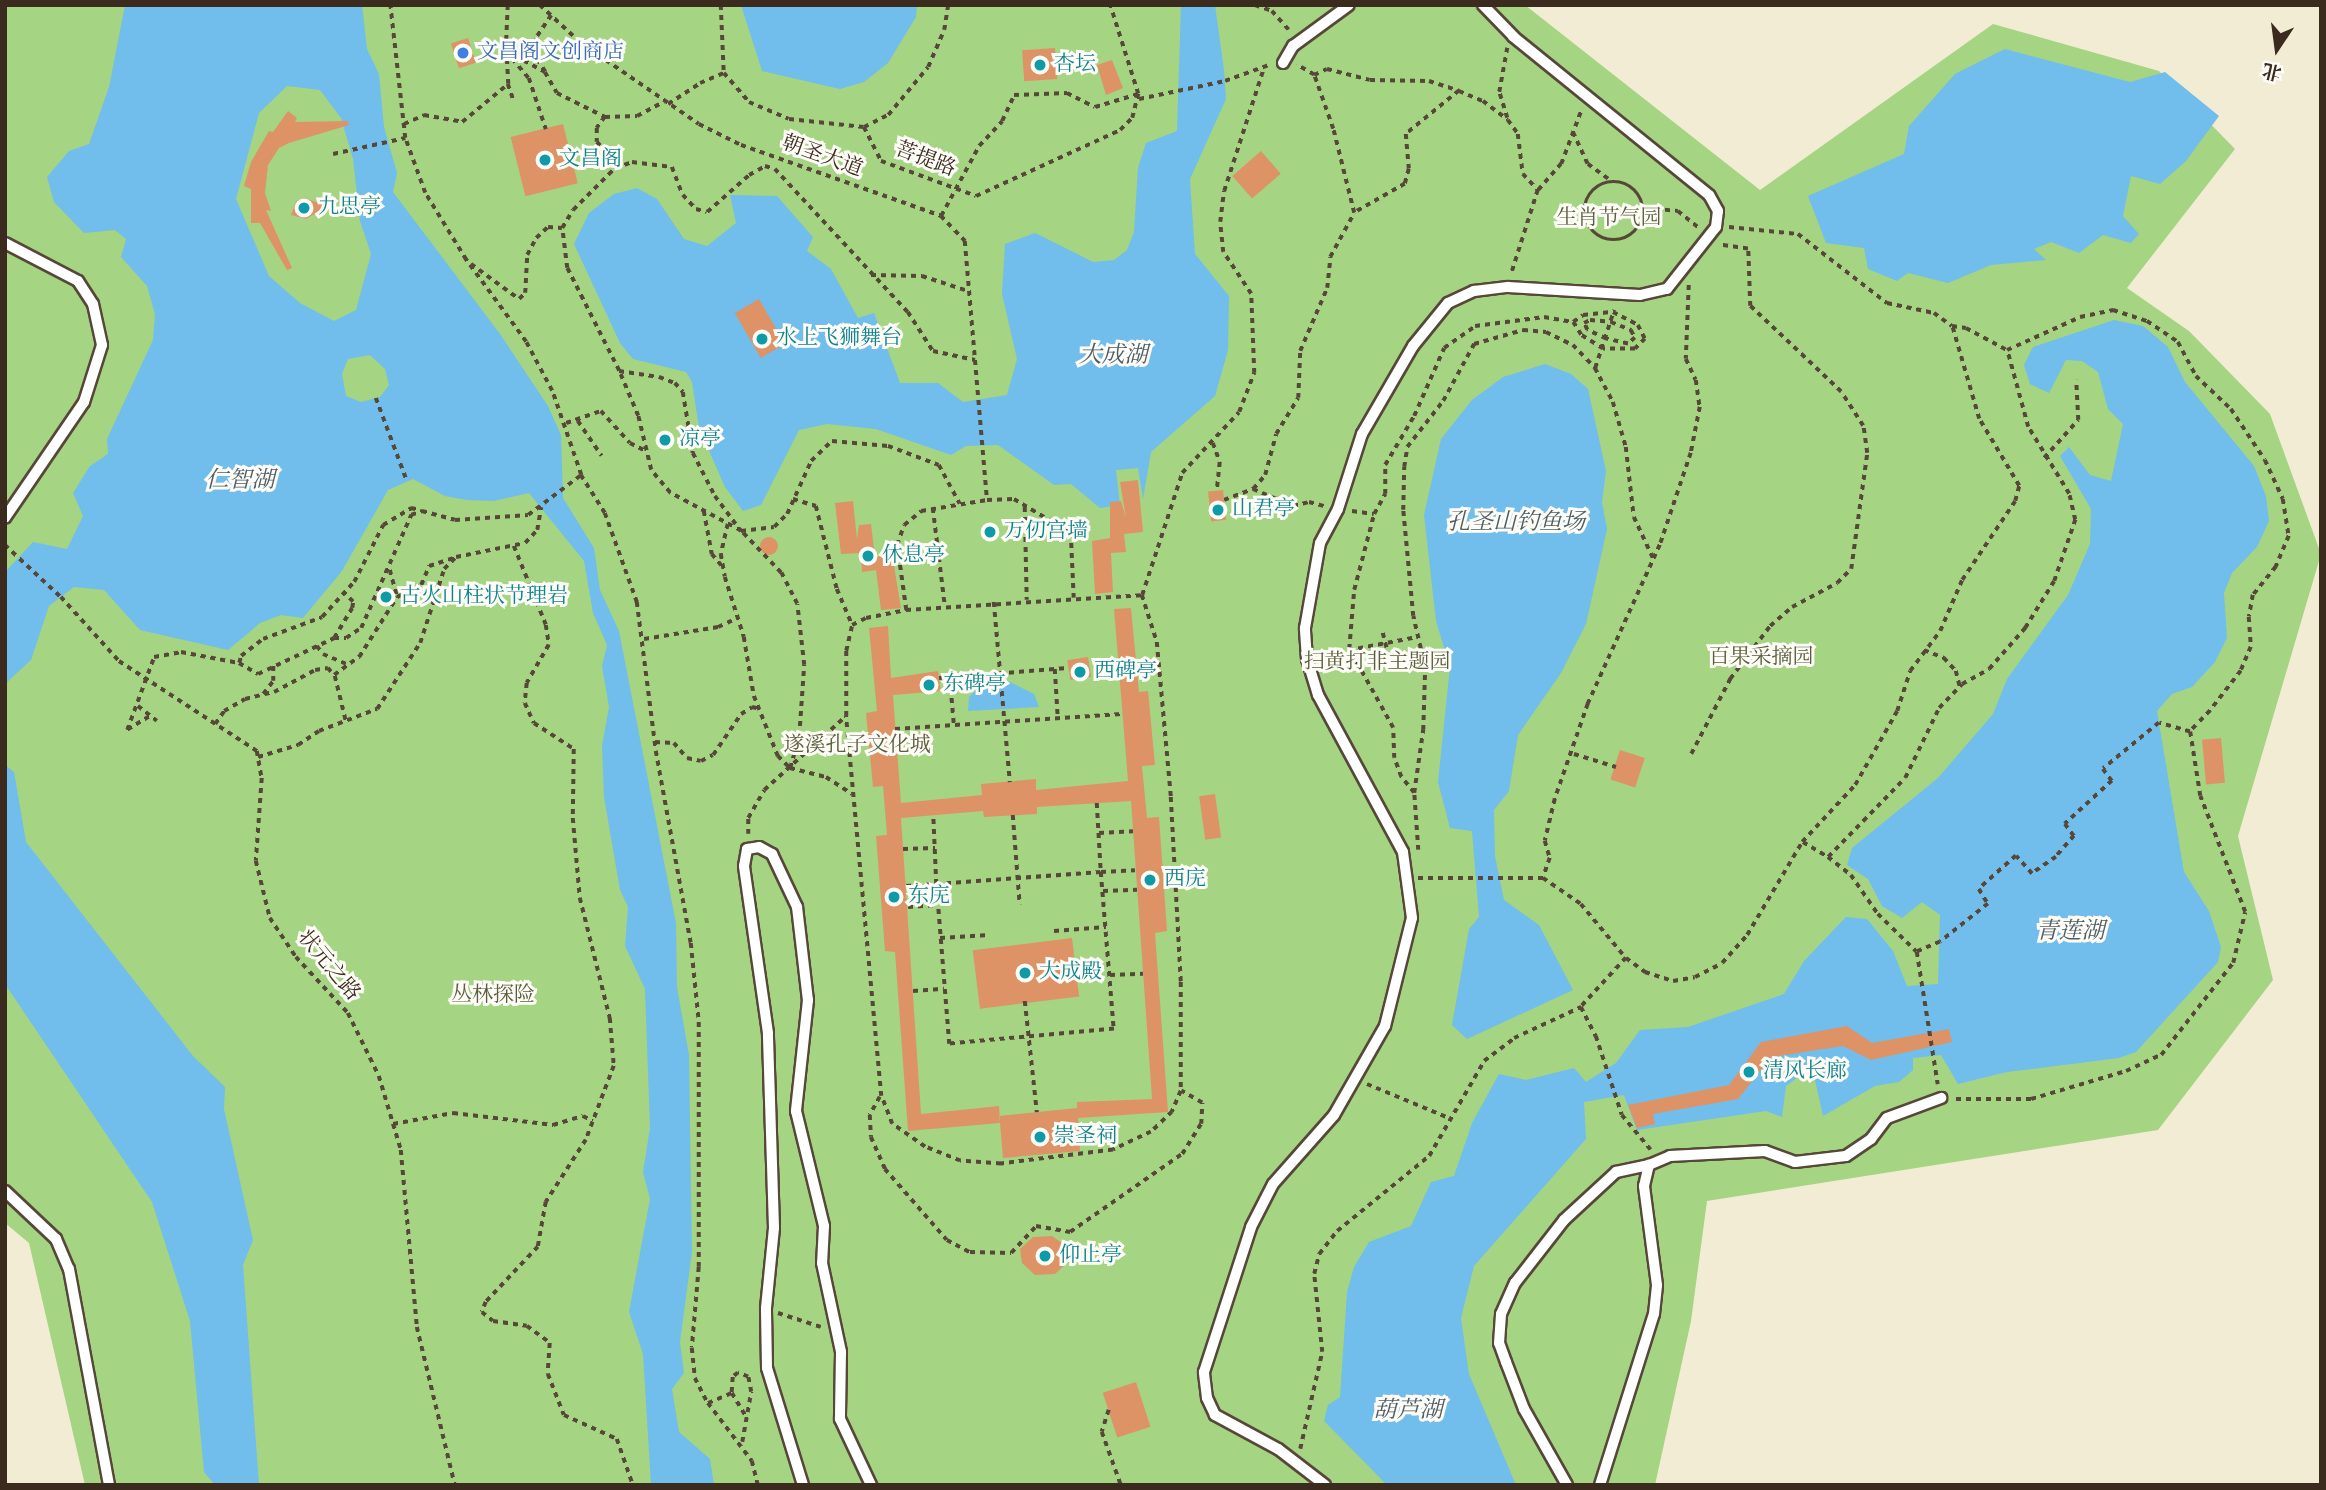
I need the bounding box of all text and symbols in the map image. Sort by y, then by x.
north arrow [2242,14,2312,84]
place label: 文昌阁文创商店 [477,40,624,66]
marker: 文昌阁文创商店 [455,45,471,61]
place label: 杏坛 [1054,52,1096,78]
marker: 杏坛 [1032,57,1048,73]
text: 北 [2261,59,2284,81]
street label: 朝圣大道 [778,131,866,183]
street label: 菩提路 [891,137,959,183]
place label: 文昌阁 [559,147,622,173]
marker: 文昌阁 [537,152,553,168]
place label: 九思亭 [318,195,381,221]
marker: 九思亭 [296,200,312,216]
park label: 生肖节气园 [1557,206,1661,232]
place label: 水上飞狮舞台 [776,326,902,352]
marker: 水上飞狮舞台 [754,331,770,347]
water label: 大成湖 [1079,342,1147,370]
place label: 凉亭 [679,427,721,453]
marker: 凉亭 [657,432,673,448]
water label: 仁智湖 [206,467,274,495]
place label: 山君亭 [1232,497,1295,523]
marker: 山君亭 [1210,502,1226,518]
water label: 孔圣山钓鱼场 [1447,509,1585,537]
place label: 万仞宫墙 [1004,519,1088,545]
marker: 万仞宫墙 [982,524,998,540]
place label: 休息亭 [882,543,945,569]
marker: 休息亭 [860,548,876,564]
place label: 古火山柱状节理岩 [400,584,568,610]
marker: 古火山柱状节理岩 [378,589,394,605]
park label: 百果采摘园 [1709,645,1813,671]
park label: 扫黄打非主题园 [1304,650,1450,676]
place label: 西碑亭 [1094,659,1157,685]
marker: 西碑亭 [1072,664,1088,680]
place label: 东碑亭 [943,672,1006,698]
marker: 东碑亭 [921,677,937,693]
park label: 遂溪孔子文化城 [784,733,930,759]
place label: 西庑 [1164,867,1206,893]
marker: 西庑 [1142,872,1158,888]
place label: 东庑 [908,884,950,910]
marker: 东庑 [886,889,902,905]
water label: 青莲湖 [2036,918,2104,946]
street label: 状元之路 [291,926,365,1006]
place label: 大成殿 [1039,960,1102,986]
marker: 大成殿 [1017,965,1033,981]
park label: 丛林探险 [451,983,535,1009]
place label: 清风长廊 [1763,1059,1847,1085]
marker: 清风长廊 [1741,1064,1757,1080]
place label: 崇圣祠 [1054,1124,1117,1150]
marker: 崇圣祠 [1032,1129,1048,1145]
place label: 仰止亭 [1059,1243,1122,1269]
marker: 仰止亭 [1037,1248,1053,1264]
water label: 葫芦湖 [1374,1397,1442,1425]

